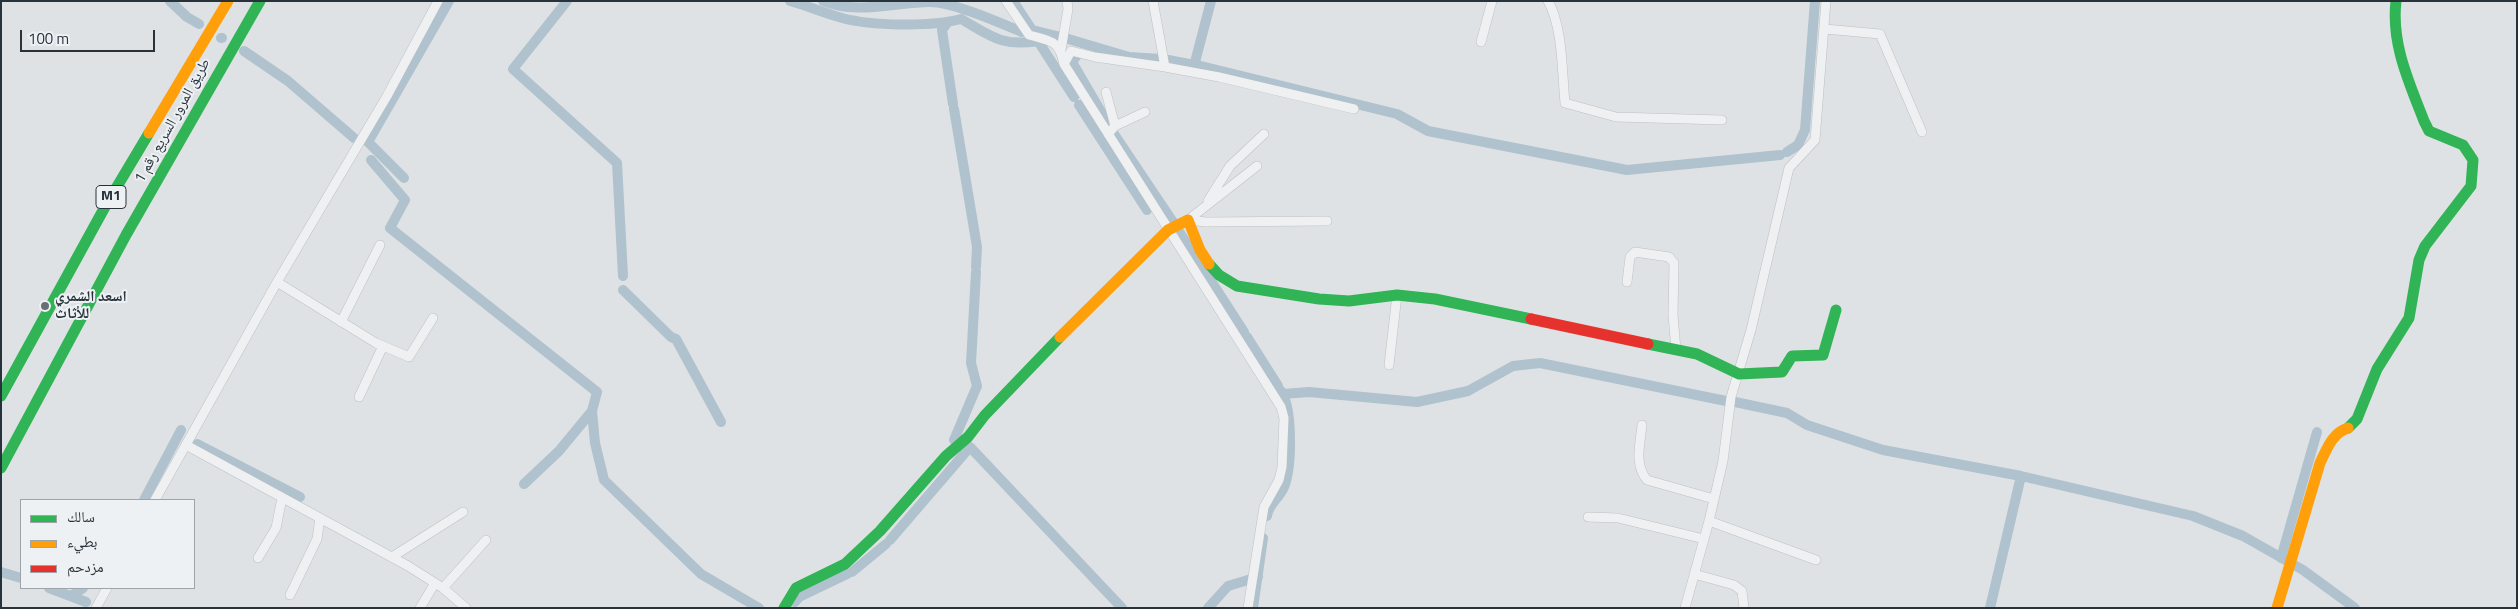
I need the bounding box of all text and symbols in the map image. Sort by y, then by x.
scale bar [22,20,158,52]
text: 100 m [28,27,69,50]
street label: طريق المرور السريع رقم 1 [131,56,215,186]
road number: M1 [96,186,126,208]
place label: اسعد الشمري للأثاث [55,288,127,323]
marker: اسعد الشمري للأثاث [39,300,51,312]
legend [20,499,195,589]
text: سالك [67,505,95,528]
text: بطيء [67,530,97,553]
text: مزدحم [67,555,104,578]

